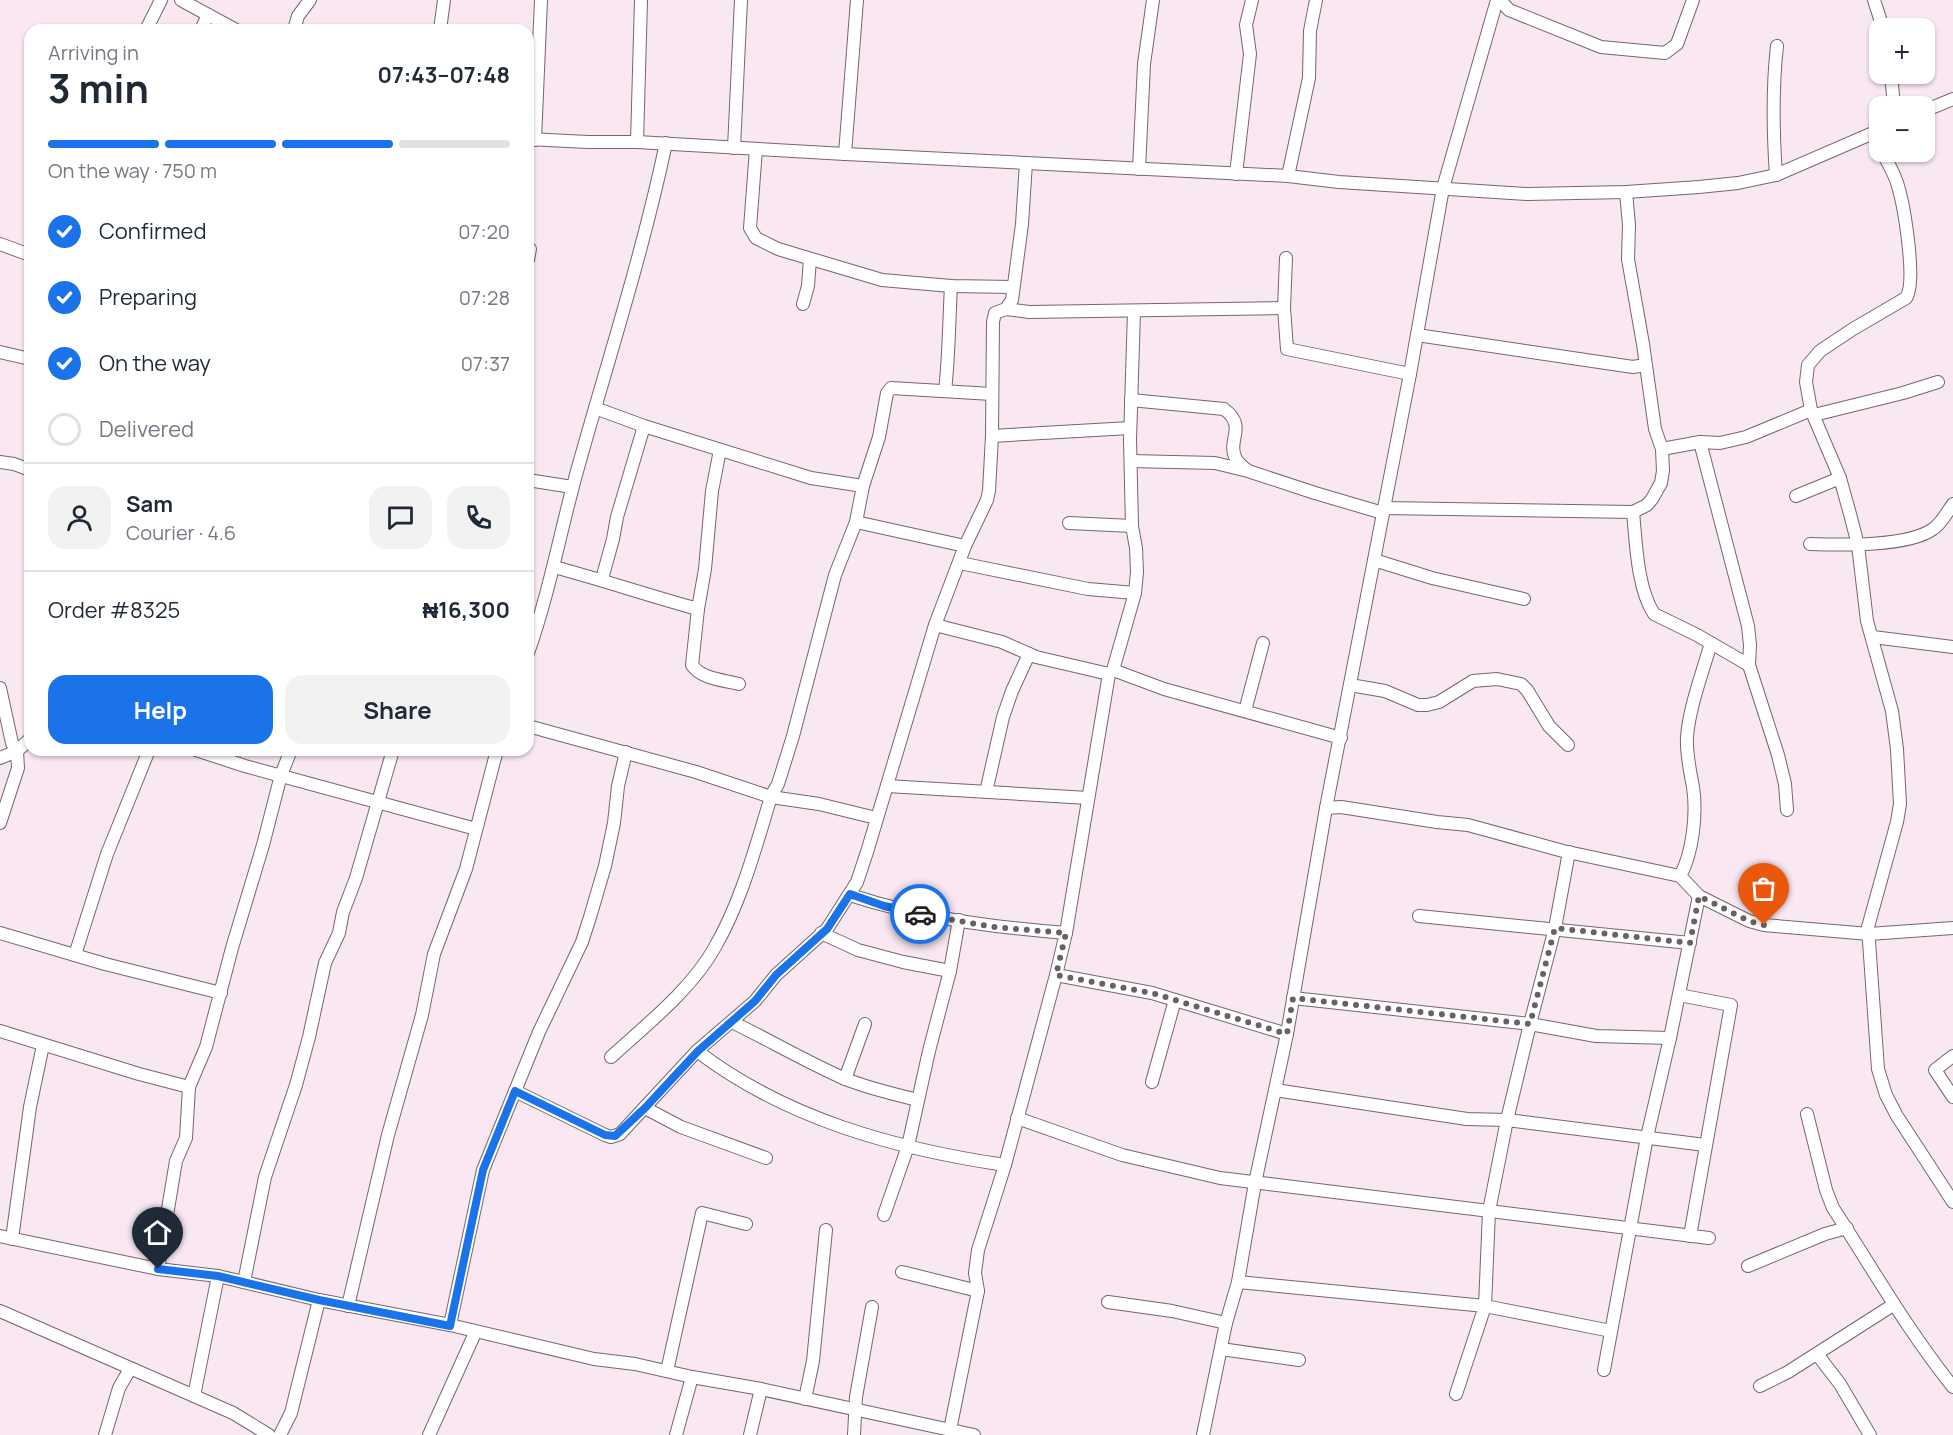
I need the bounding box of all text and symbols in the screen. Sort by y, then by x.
map controls [1869,18,1935,162]
button: + [1869,18,1935,84]
text: Arriving in [48,39,139,66]
text: 07:43–07:48 [378,60,510,90]
text: 3 min [48,61,149,115]
button: − [1869,96,1935,162]
text: On the way · 750 m [48,157,217,184]
icon: check [48,215,81,248]
text: Confirmed [99,216,207,246]
text: 07:20 [458,218,510,245]
icon: check [48,281,81,314]
text: Preparing [99,282,197,312]
text: 07:28 [459,284,510,311]
icon: check [48,347,81,380]
text: On the way [99,348,211,378]
text: 07:37 [461,350,510,377]
text: Delivered [99,414,194,444]
button: person [48,486,111,549]
button: chat [369,486,432,549]
button: phone [447,486,510,549]
text: Sam [126,489,173,519]
text: Courier · 4.6 [126,519,236,546]
text: Order #8325 [48,595,180,625]
text: ₦16,300 [422,595,510,625]
button: Help [48,675,273,744]
button: Share [285,675,510,744]
pin [1738,863,1789,925]
icon: bag [1747,872,1780,905]
courier [890,884,950,944]
icon: car [904,898,937,931]
pin [132,1207,183,1269]
icon: home [141,1216,174,1249]

